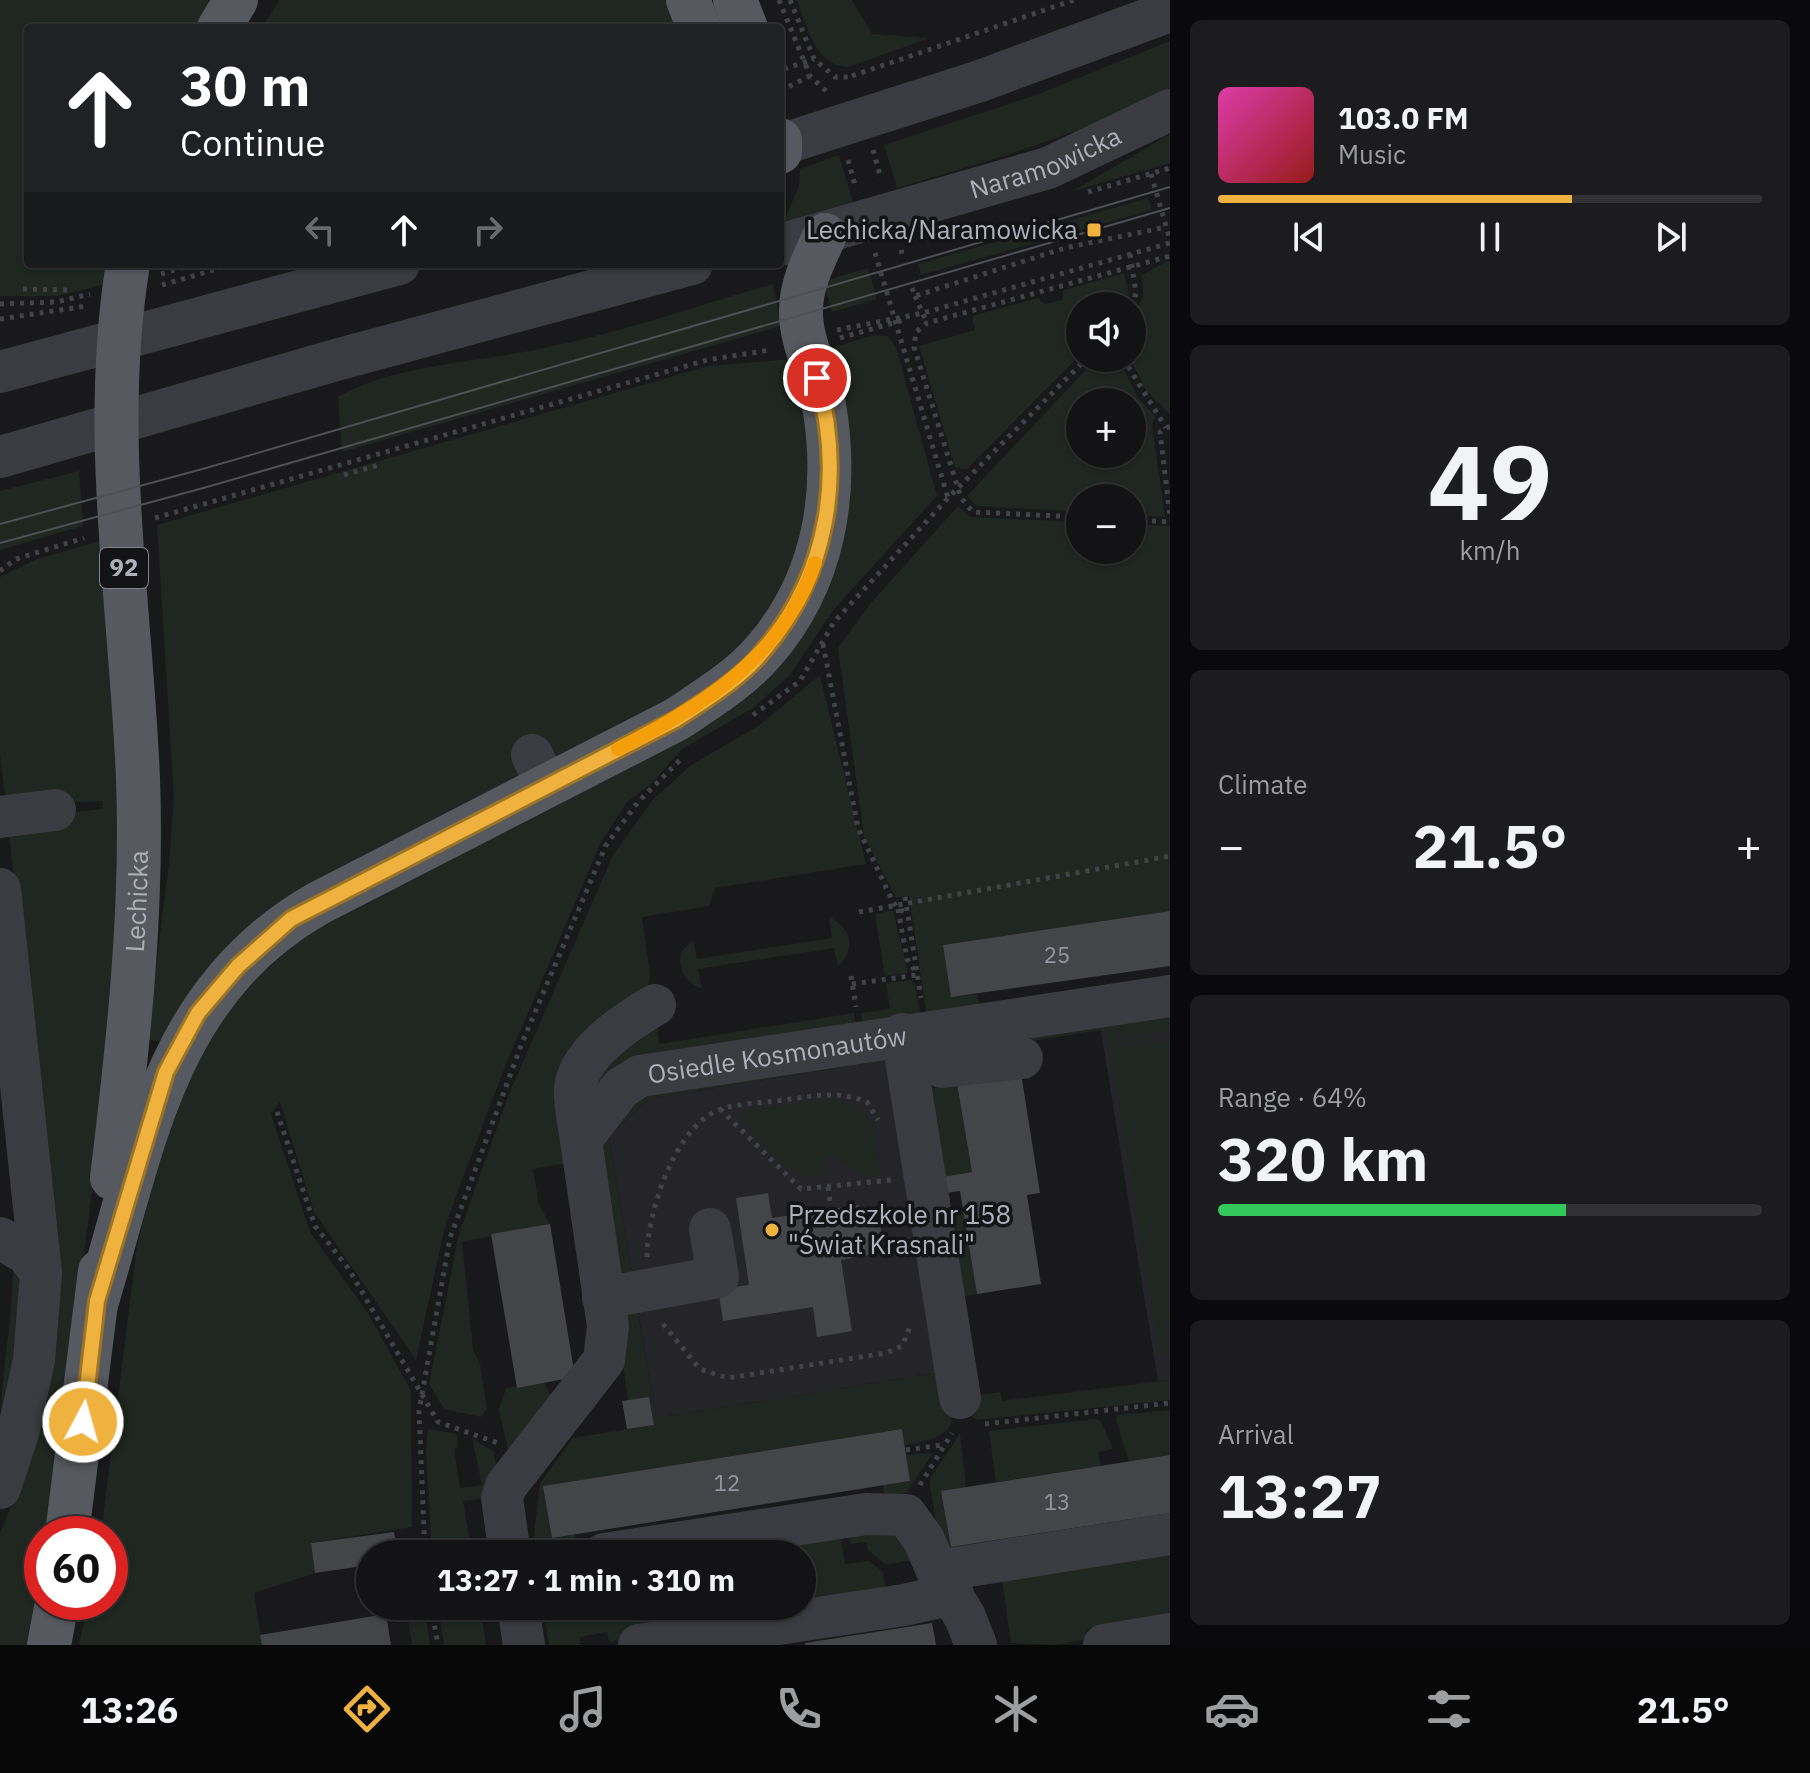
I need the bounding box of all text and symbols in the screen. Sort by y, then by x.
text: 30 m [180,49,310,121]
icon: ahead [48,56,152,160]
text: 103.0 FM [1338,98,1469,137]
street label: Naramowicka [965,118,1126,206]
text: Continue [180,119,325,166]
text: Music [1338,137,1406,171]
icon: left [298,208,342,252]
icon: ahead [382,208,426,252]
icon: right [466,208,510,252]
place label: Lechicka/Naramowicka [806,212,1078,246]
icon: previous [1287,215,1331,259]
icon: pause [1468,215,1512,259]
icon: next [1649,215,1693,259]
marker: Lechicka/Naramowicka [1085,221,1103,239]
map controls [1066,292,1146,564]
button: sound [1066,292,1146,372]
pin [783,344,851,412]
icon: arrive [795,356,839,400]
button: + [1066,388,1146,468]
text: 49 [1428,413,1552,549]
button: − [1066,484,1146,564]
text: km/h [1459,533,1521,567]
road number: 92 [100,548,148,588]
text: Climate [1218,767,1308,801]
text: 21.5° [1413,806,1567,885]
text: − [1218,817,1244,874]
text: + [1736,817,1762,874]
street label: Lechicka [117,850,155,953]
house number: 25 [1044,940,1070,969]
street label: Osiedle Kosmonautów [645,1018,909,1091]
text: Range · 64% [1218,1080,1367,1114]
text: 320 km [1218,1119,1428,1198]
place label: Przedszkole nr 158 "Świat Krasnali" [788,1197,1011,1261]
marker: Przedszkole nr 158 "Świat Krasnali" [763,1221,781,1239]
position arrow [41,1380,125,1464]
text: Arrival [1218,1417,1294,1451]
text: 13:27 [1218,1456,1382,1535]
house number: 12 [714,1468,740,1497]
house number: 13 [1044,1487,1070,1516]
speed limit sign: 60 [24,1516,128,1620]
text: 13:27 · 1 min · 310 m [437,1560,735,1599]
icon: directions [339,1681,395,1737]
icon: music [555,1681,611,1737]
icon: phone [771,1681,827,1737]
icon: climate [988,1681,1044,1737]
icon: car [1204,1681,1260,1737]
icon: filters [1421,1681,1477,1737]
text: 13:26 [80,1686,178,1733]
text: 21.5° [1637,1686,1730,1733]

